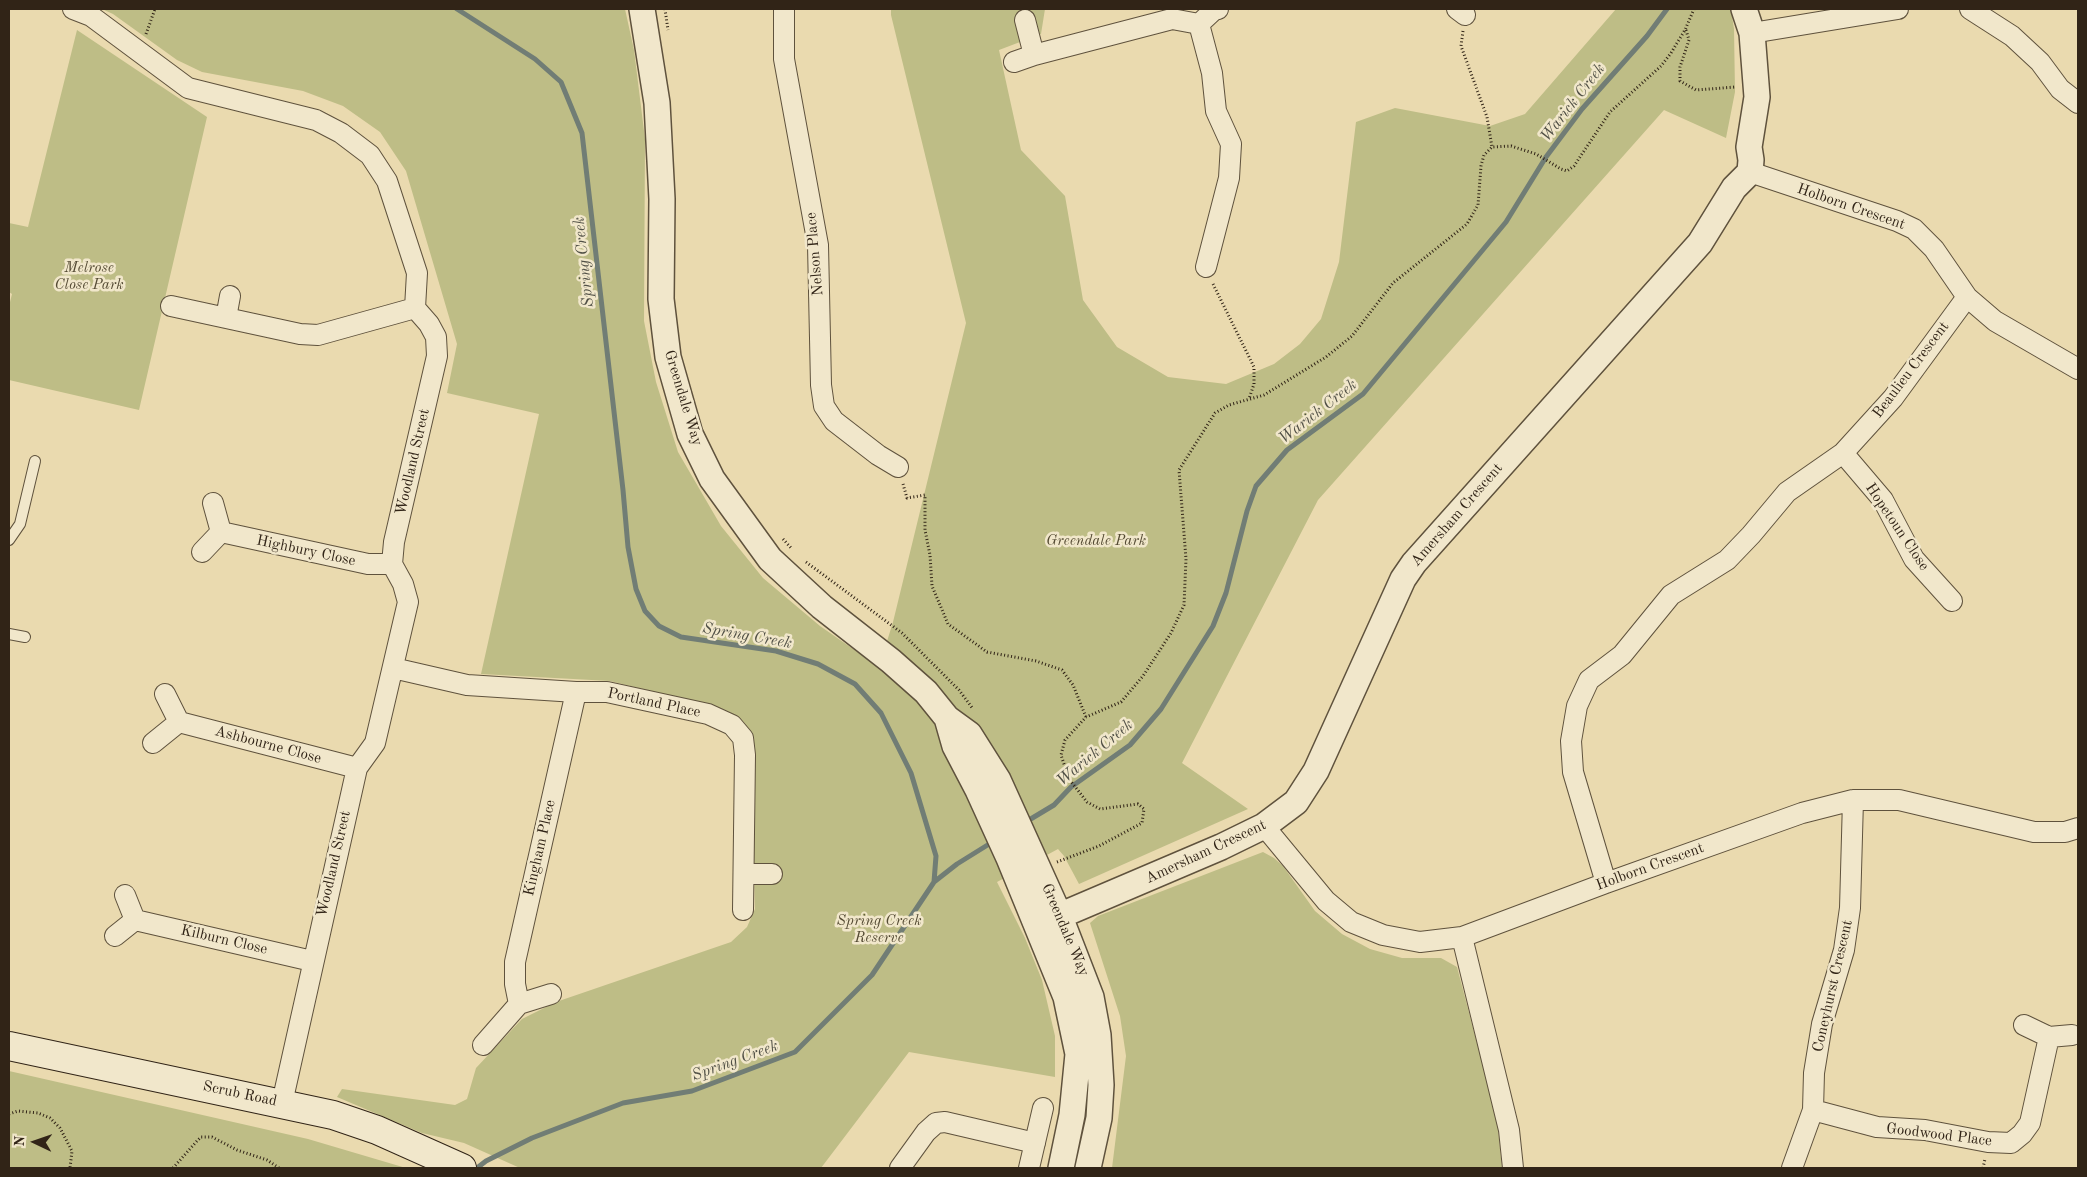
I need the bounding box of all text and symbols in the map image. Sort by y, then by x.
water label: Warick Creek [1536,60,1610,146]
street label: Holborn Crescent [1795,180,1907,234]
street label: Nelson Place [802,211,828,297]
water label: Spring Creek [570,216,598,308]
park label: Melrose Close Park [55,259,123,294]
street label: Beaulieu Crescent [1869,318,1953,422]
street label: Greendale Way [660,348,706,448]
water label: Warick Creek [1275,375,1361,449]
street label: Woodland Street [392,407,434,517]
street label: Amersham Crescent [1407,460,1507,570]
street label: Hopetoun Close [1861,480,1933,574]
street label: Highbury Close [255,532,357,570]
park label: Greendale Park [1046,532,1146,550]
water label: Spring Creek [701,619,793,653]
street label: Portland Place [606,684,702,722]
water label: Warick Creek [1053,715,1137,791]
street label: Ashbourne Close [213,722,323,768]
street label: Kingham Place [520,798,560,898]
street label: Woodland Street [313,809,355,919]
street label: Amersham Crescent [1143,816,1269,888]
street label: Holborn Crescent [1594,839,1706,895]
street label: Greendale Way [1037,881,1093,979]
park label: Spring Creek Reserve [837,912,921,947]
street label: Coneyhurst Crescent [1809,918,1857,1054]
street label: Kilburn Close [179,921,269,959]
water label: Spring Creek [689,1036,781,1086]
street label: Scrub Road [201,1077,279,1111]
north arrow [10,1117,60,1167]
street label: Goodwood Place [1885,1120,1993,1150]
text: N [13,1136,27,1147]

